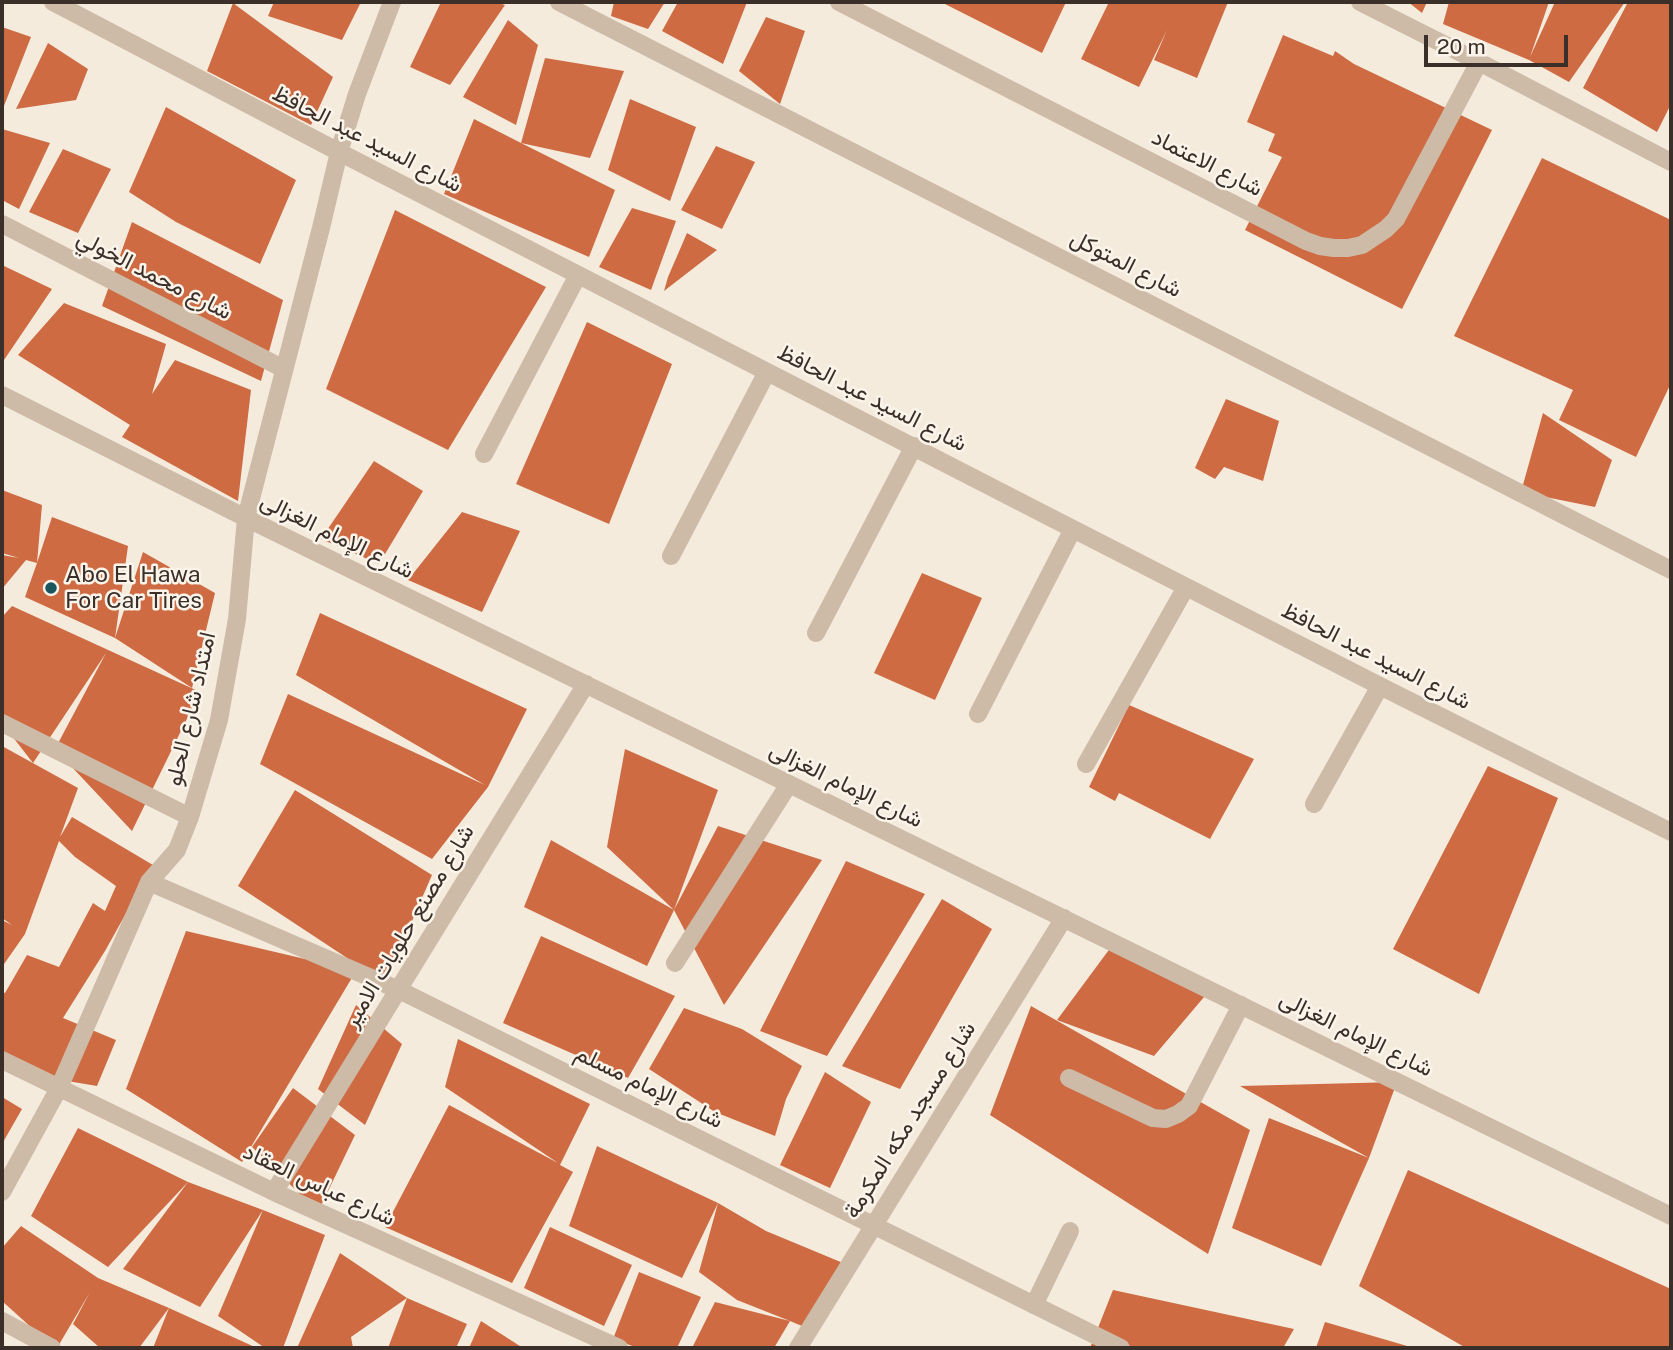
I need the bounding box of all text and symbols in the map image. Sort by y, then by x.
scale bar [1428,21,1572,65]
text: 20 m [1437,34,1486,59]
street label: شارع السيد عبد الحافظ [268,79,466,199]
street label: شارع الاعتماد [1147,123,1267,203]
street label: شارع محمد الخولي [72,224,236,326]
street label: شارع المتوكل [1066,224,1186,304]
street label: شارع السيد عبد الحافظ [773,338,971,458]
street label: شارع الإمام الغزالى [256,487,418,585]
place label: Abo El Hawa For Car Tires [65,561,202,615]
marker: Abo El Hawa For Car Tires [43,580,59,596]
street label: شارع السيد عبد الحافظ [1277,596,1475,716]
street label: امتداد شارع الحلو [160,629,222,789]
street label: شارع الإمام الغزالى [765,736,927,834]
street label: شارع مصنع حلويات الامير [338,820,480,1032]
street label: شارع الإمام الغزالى [1275,985,1437,1083]
street label: شارع مسجد مكه المكرمة [838,1017,982,1223]
street label: شارع الإمام مسلم [570,1039,728,1135]
street label: شارع عباس العقاد [239,1138,399,1232]

